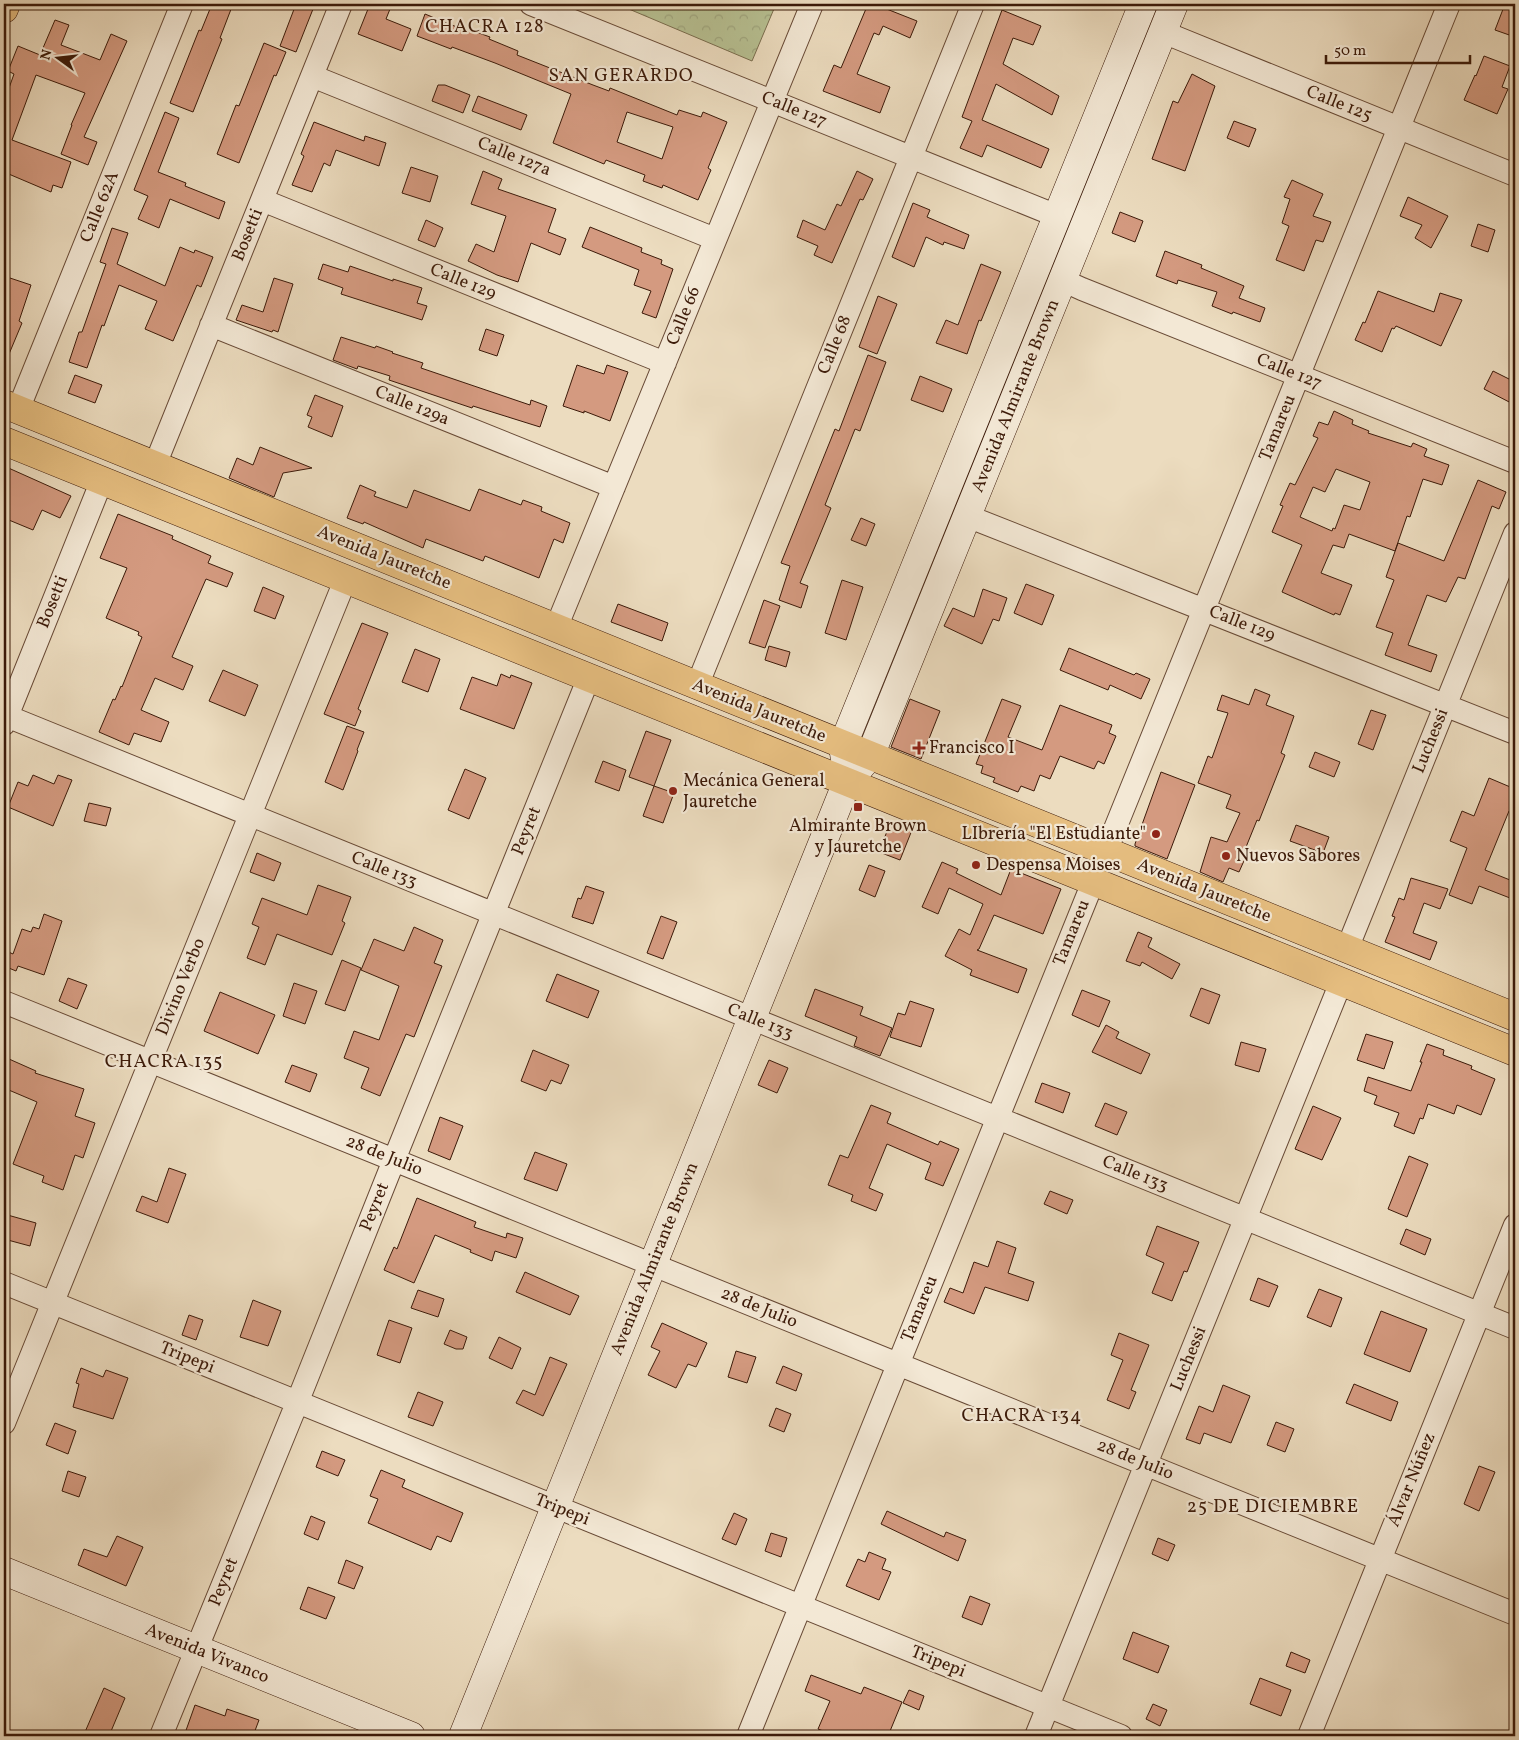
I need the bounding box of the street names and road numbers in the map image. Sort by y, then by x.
street label: Calle 125 [1302,80,1376,128]
street label: Calle 127 [758,86,830,134]
street label: Calle 127a [473,131,555,183]
street label: Calle 62A [74,167,126,246]
street label: Bosetti [226,205,270,265]
street label: Calle 129 [426,257,500,307]
street label: Calle 66 [661,283,707,349]
street label: Avenida Almirante Brown [966,296,1066,496]
street label: Calle 68 [812,312,858,378]
street label: Calle 127 [1253,348,1325,396]
street label: Calle 129a [371,380,453,432]
street label: Tamareu [1253,391,1303,465]
street label: Avenida Jauretche [313,520,455,596]
street label: Bosetti [31,572,75,632]
street label: Calle 129 [1205,599,1279,649]
street label: Avenida Jauretche [688,673,830,749]
street label: Luchessi [1407,705,1455,777]
street label: Peyret [506,803,548,859]
street label: Calle 133 [347,845,421,895]
street label: Avenida Jauretche [1133,853,1275,929]
street label: Tamareu [1047,896,1097,970]
street label: Divino Verbo [150,935,212,1039]
street label: Calle 133 [723,997,797,1047]
street label: 28 de Julio [342,1129,426,1183]
street label: Calle 133 [1098,1149,1172,1199]
street label: Avenida Almirante Brown [605,1159,705,1359]
street label: Peyret [354,1179,396,1235]
street label: Tamareu [895,1272,945,1346]
street label: 28 de Julio [717,1281,801,1335]
street label: Luchessi [1165,1323,1213,1395]
street label: Tripepi [156,1336,218,1380]
street label: Álvar Núñez [1382,1429,1442,1531]
street label: 28 de Julio [1093,1433,1177,1487]
street label: Tripepi [531,1488,593,1532]
street label: Peyret [203,1554,245,1610]
street label: Avenida Vivanco [141,1618,273,1690]
street label: Tripepi [907,1640,969,1684]

